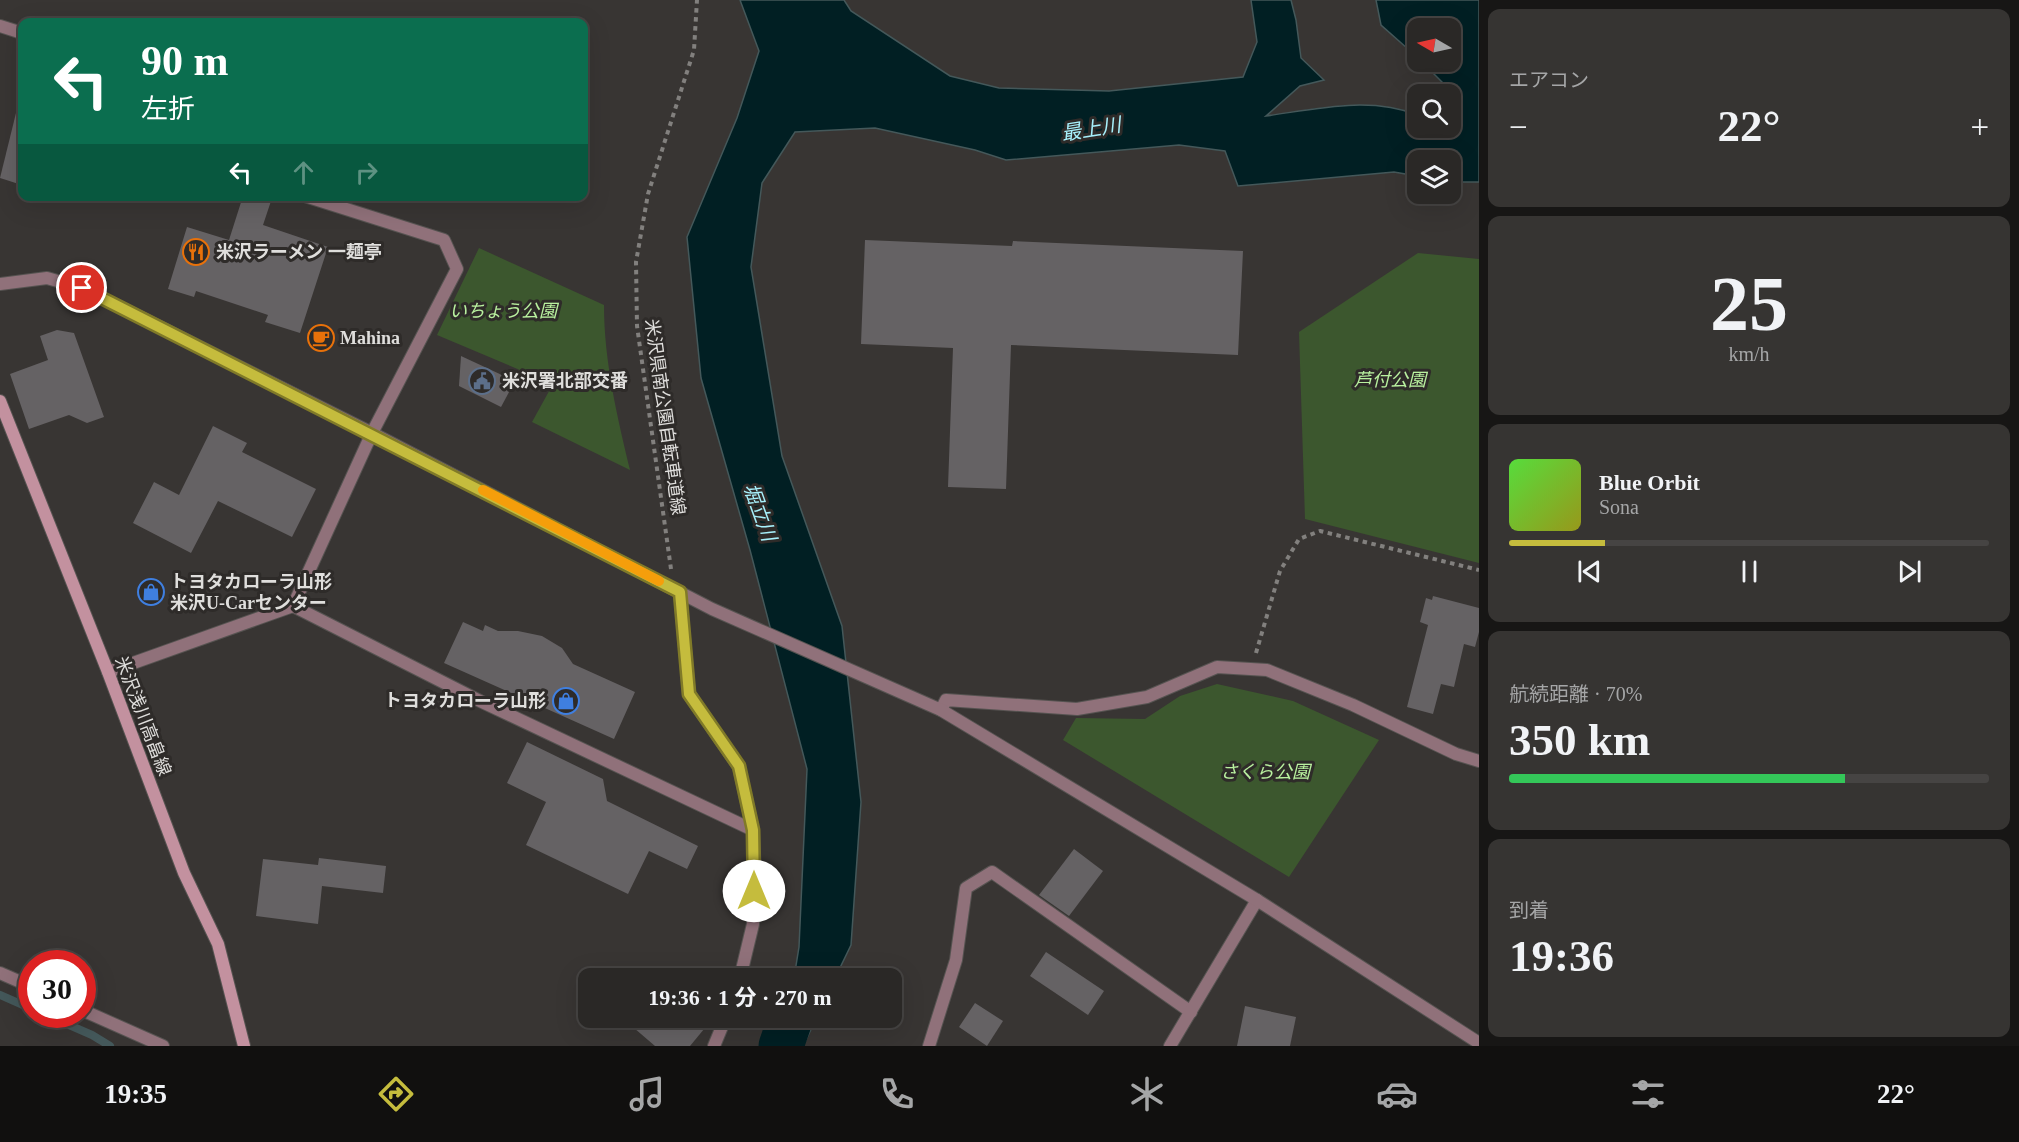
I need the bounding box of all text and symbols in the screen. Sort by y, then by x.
north arrow [1407,18,1461,72]
map controls [1407,18,1461,204]
text: 90 m [141,38,229,84]
icon: left [42,42,120,120]
text: エアコン [1509,69,1589,91]
button: search [1407,84,1461,138]
text: 左折 [141,94,195,124]
text: 22° [1718,101,1781,151]
text: − [1509,109,1528,145]
text: + [1970,109,1989,145]
water label: 最上川 [1060,113,1124,145]
button: layers [1407,150,1461,204]
icon: left [224,156,257,189]
icon: ahead [287,156,320,189]
icon: right [350,156,383,189]
restaurant icon: 米沢ラーメン 一麺亭 [181,237,211,267]
place label: 米沢ラーメン 一麺亭 [216,242,382,262]
text: 25 [1710,260,1788,347]
pin [56,262,107,313]
icon: arrive [65,271,98,304]
park label: いちょう公園 [449,301,560,321]
street label: 米沢県南公園自転車道線 [641,318,689,516]
cafe icon: Mahina [306,323,336,353]
place label: Mahina [340,328,400,348]
text: km/h [1728,343,1770,365]
public building icon: 米沢署北部交番 [467,366,497,396]
park label: 芦付公園 [1354,370,1429,390]
place label: 米沢署北部交番 [502,371,628,391]
text: Blue Orbit [1599,470,1700,495]
water label: 堀立川 [739,480,781,546]
text: Sona [1599,496,1639,518]
icon: previous [1573,555,1606,588]
icon: pause [1733,555,1766,588]
icon: next [1893,555,1926,588]
place label: トヨタカローラ山形 米沢U-Carセンター [170,572,332,613]
shop icon: トヨタカローラ山形 米沢U-Carセンター [136,577,166,607]
street label: 米沢浅川高畠線 [111,654,175,778]
text: 航続距離 · 70% [1509,683,1642,705]
shop icon: トヨタカローラ山形 [551,686,581,716]
place label: トヨタカローラ山形 [384,691,546,711]
text: 350 km [1509,715,1650,765]
park label: さくら公園 [1220,762,1313,782]
position arrow [722,859,786,923]
text: 到着 [1509,899,1549,921]
text: 19:36 [1509,931,1614,981]
speed limit sign: 30 [18,950,96,1028]
text: 19:36 · 1 分 · 270 m [648,985,832,1010]
icon: directions [375,1073,417,1115]
icon: music [626,1073,668,1115]
icon: phone [876,1073,918,1115]
icon: climate [1126,1073,1168,1115]
icon: car [1376,1073,1418,1115]
icon: filters [1627,1073,1669,1115]
text: 19:35 [104,1079,167,1109]
text: 22° [1877,1079,1915,1109]

